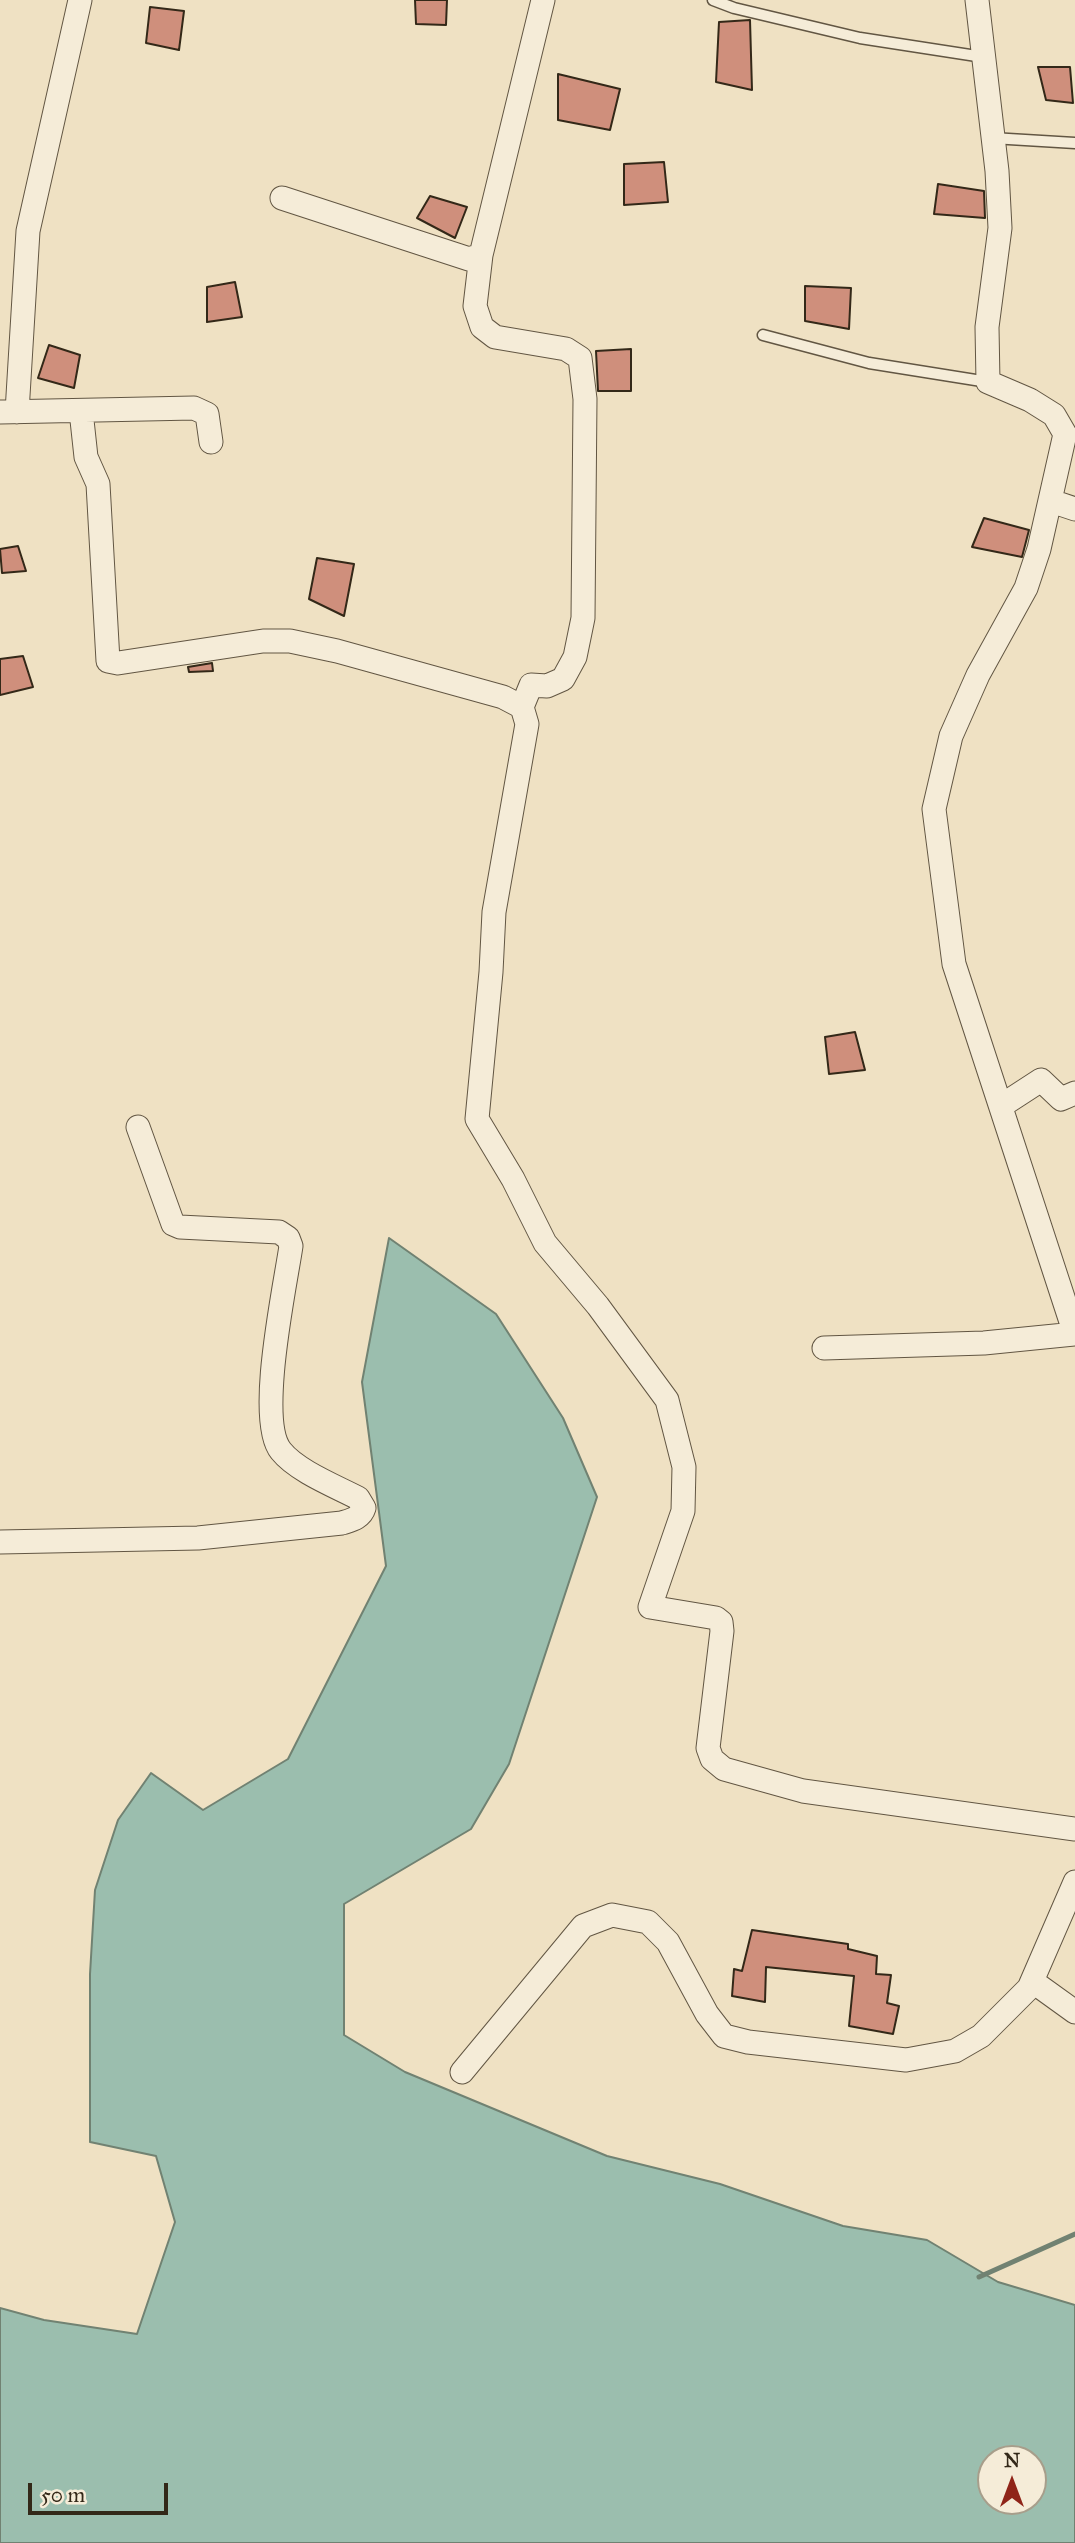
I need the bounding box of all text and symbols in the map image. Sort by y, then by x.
north arrow [977,2445,1047,2515]
text: N [1004,2449,1020,2472]
scale bar [32,2470,172,2514]
text: 50 m [41,2482,85,2508]

